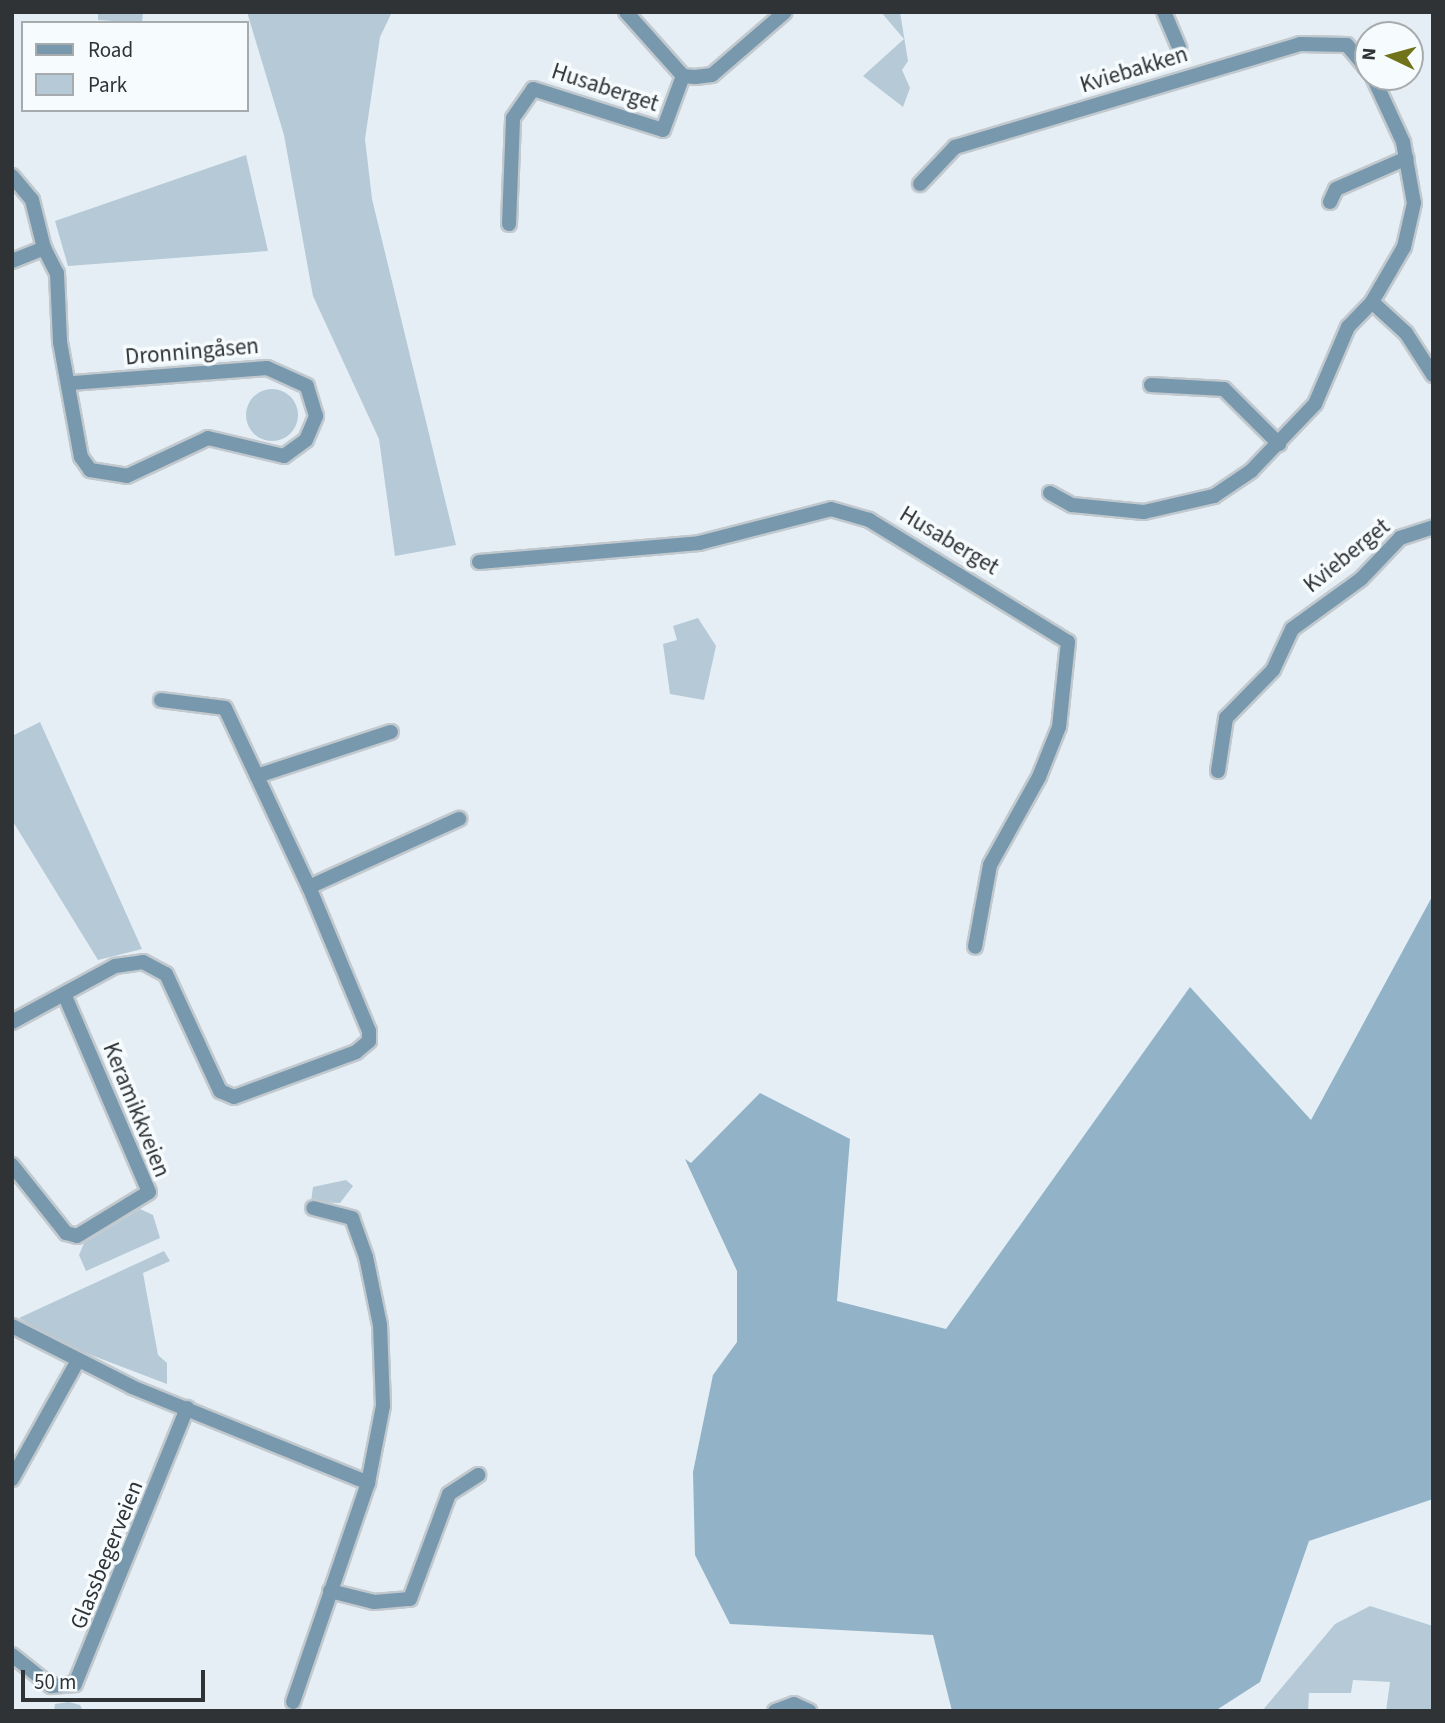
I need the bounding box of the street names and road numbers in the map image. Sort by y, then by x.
street label: Kviebakken [1077,41,1191,99]
street label: Husaberget [548,58,662,118]
street label: Dronningåsen [124,332,260,372]
street label: Husaberget [894,501,1004,581]
street label: Kvieberget [1298,513,1396,599]
street label: Keramikkveien [96,1039,176,1181]
street label: Glassbegerveien [65,1477,149,1633]

